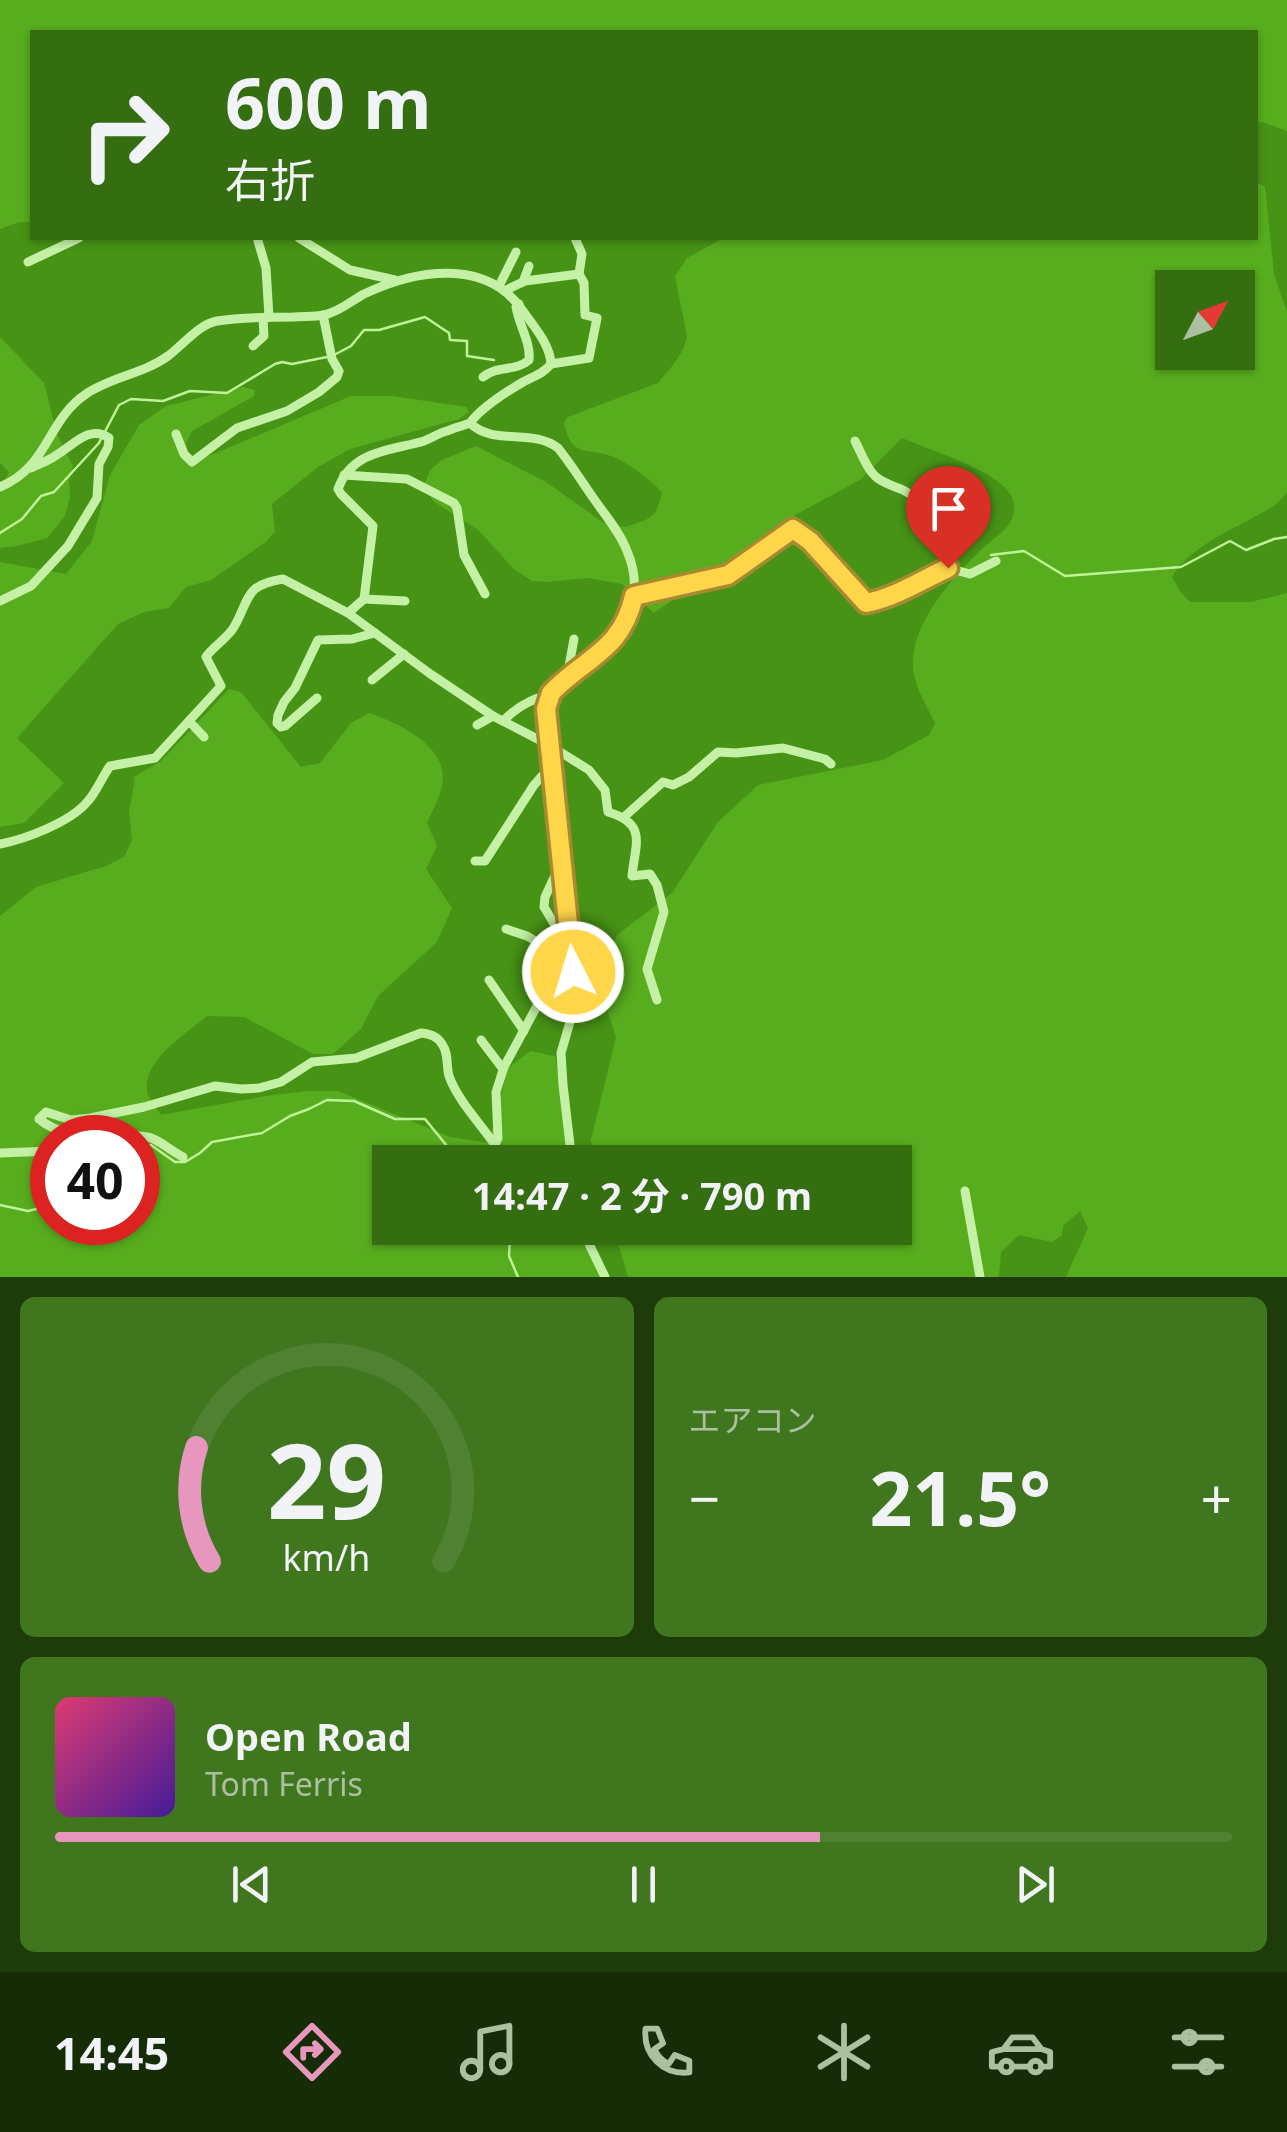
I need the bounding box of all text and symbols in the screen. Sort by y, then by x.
text: 600 m [225,54,432,150]
icon: right [60,70,190,200]
text: 右折 [225,149,315,210]
north arrow [1155,270,1255,370]
map controls [1155,270,1255,370]
pin [906,466,991,569]
icon: arrive [921,481,976,536]
position arrow [521,920,625,1024]
speed limit sign: 40 [30,1115,160,1245]
text: 14:47 · 2 分 · 790 m [472,1169,812,1221]
text: エアコン [689,1398,817,1441]
text: 29 [267,1408,386,1549]
text: 21.5° [869,1446,1051,1548]
text: − [689,1460,720,1535]
text: + [1201,1460,1232,1535]
text: km/h [283,1533,371,1581]
text: Open Road [205,1710,412,1762]
text: Tom Ferris [205,1762,363,1805]
icon: previous [224,1857,279,1912]
icon: pause [616,1857,671,1912]
icon: next [1008,1857,1063,1912]
icon: directions [277,2017,347,2087]
icon: music [454,2017,524,2087]
icon: phone [631,2017,701,2087]
icon: climate [809,2017,879,2087]
icon: car [986,2017,1056,2087]
icon: filters [1163,2017,1233,2087]
text: 14:45 [54,2022,169,2083]

